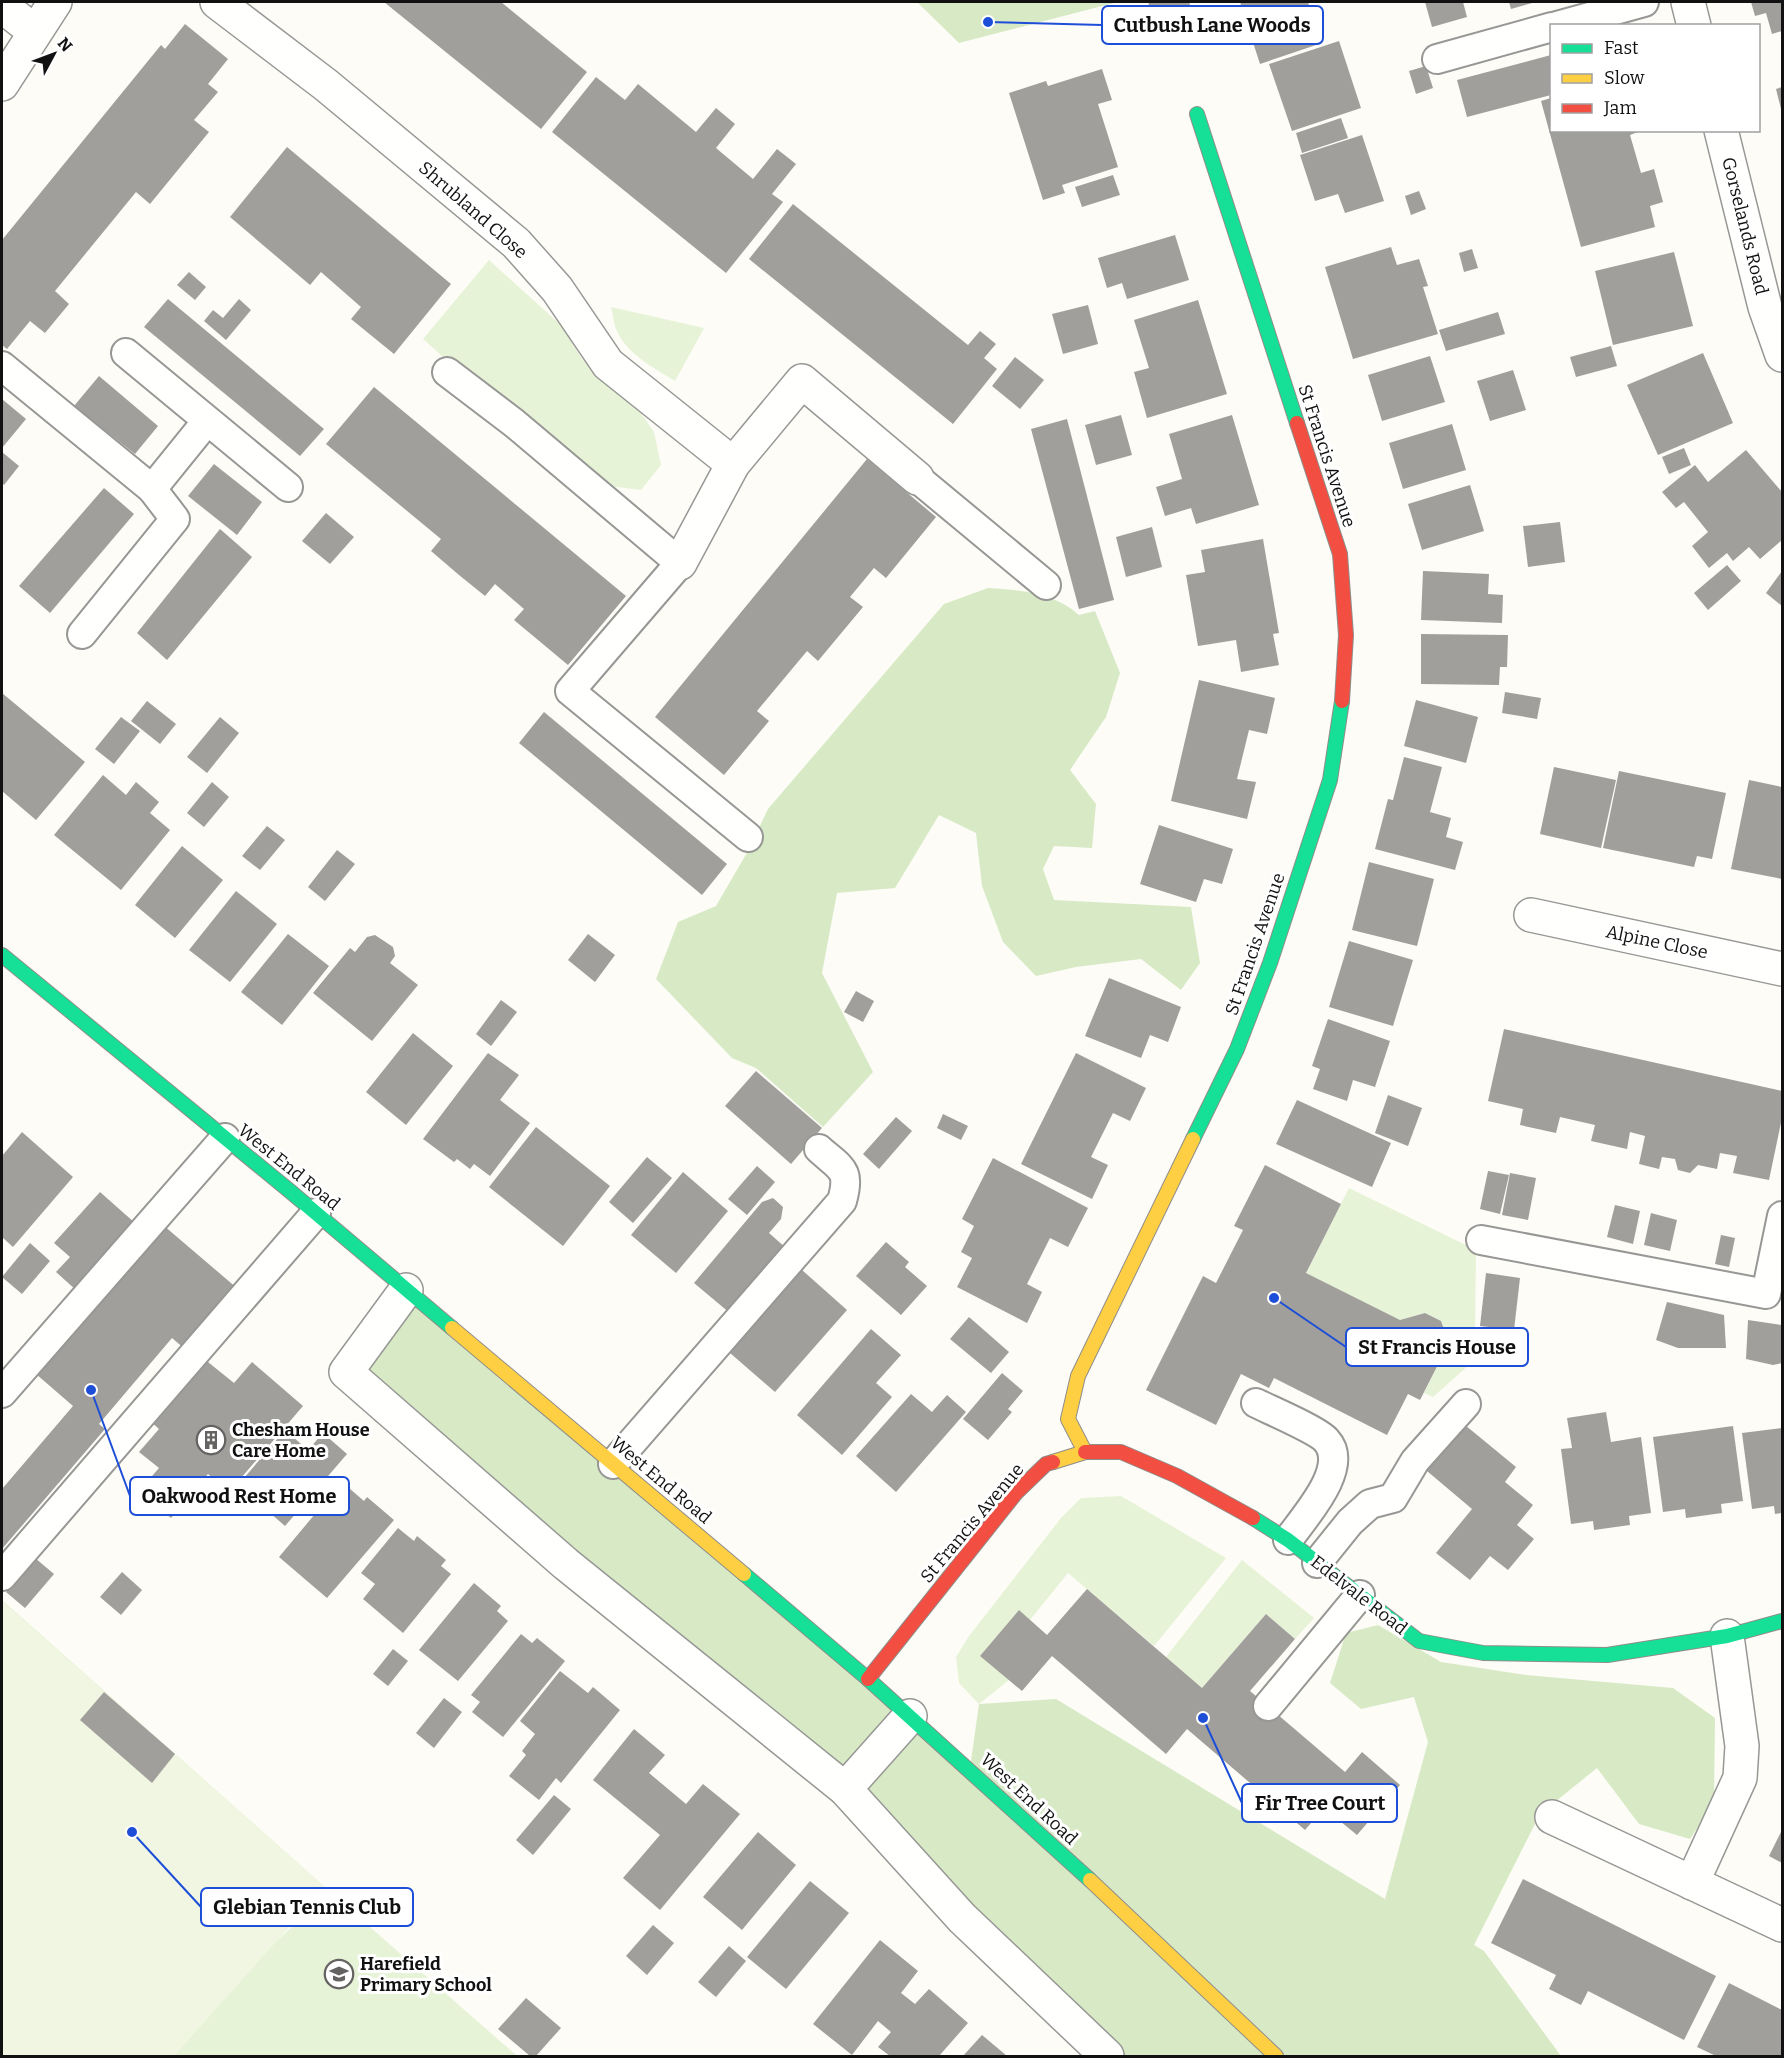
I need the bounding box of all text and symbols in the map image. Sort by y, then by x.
callout: Cutbush Lane Woods [1102,6,1323,44]
text: Cutbush Lane Woods [1113,13,1311,37]
north arrow [24,24,84,84]
legend [1550,24,1760,132]
text: N [54,34,76,55]
text: Fast [1604,37,1639,59]
text: Slow [1604,67,1645,89]
text: Jam [1603,97,1637,119]
street label: Gorselands Road [1717,155,1773,297]
street label: Shrubland Close [414,157,532,263]
street label: St Francis Avenue [1294,382,1360,530]
street label: St Francis Avenue [1220,870,1290,1018]
street label: Alpine Close [1604,920,1710,964]
street label: West End Road [234,1119,345,1215]
callout: St Francis House [1346,1328,1528,1366]
text: St Francis House [1358,1335,1516,1359]
place label: Chesham House Care Home [232,1419,370,1462]
building icon: Chesham House Care Home [195,1424,227,1456]
street label: West End Road [606,1432,716,1529]
street label: St Francis Avenue [916,1459,1028,1587]
callout: Oakwood Rest Home [130,1477,349,1515]
text: Oakwood Rest Home [142,1484,336,1508]
street label: Edelvale Road [1306,1551,1412,1640]
street label: West End Road [976,1748,1082,1850]
callout: Fir Tree Court [1242,1784,1397,1822]
text: Fir Tree Court [1255,1791,1385,1815]
callout: Glebian Tennis Club [201,1888,413,1926]
text: Glebian Tennis Club [213,1895,401,1919]
place label: Harefield Primary School [360,1953,492,1996]
school or university icon: Harefield Primary School [323,1958,355,1990]

